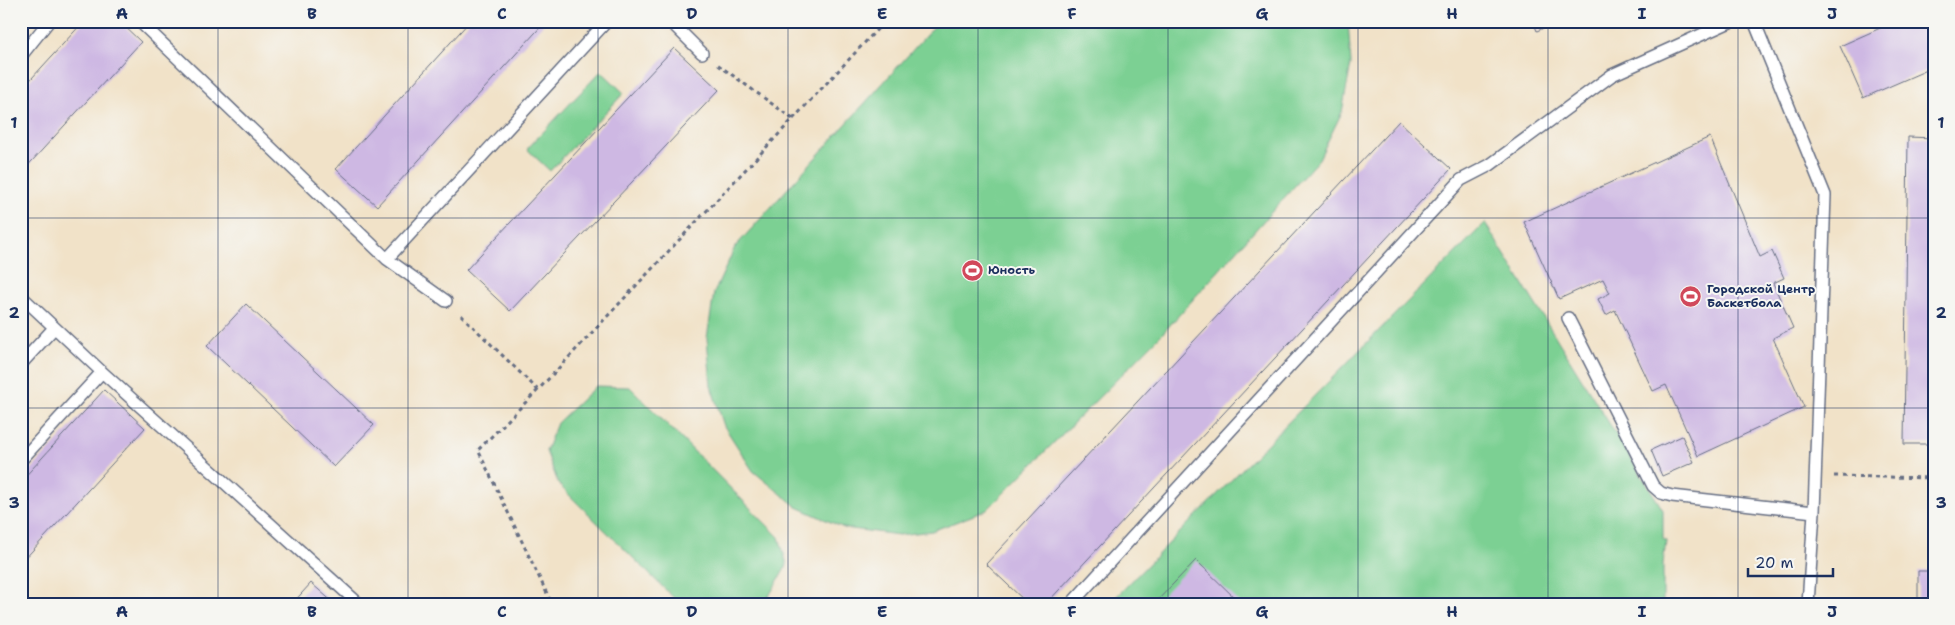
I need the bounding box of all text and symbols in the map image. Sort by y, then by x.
text: A [116,3,128,24]
text: B [307,3,317,24]
text: C [497,3,507,24]
text: D [686,3,698,24]
text: E [877,3,887,24]
text: F [1067,3,1077,24]
text: G [1256,3,1269,24]
text: H [1446,3,1458,24]
text: I [1638,3,1647,24]
text: J [1827,3,1837,24]
text: 1 [10,112,18,133]
text: 1 [1937,112,1945,133]
sports icon: Юность [960,258,984,282]
place label: Юность [988,262,1036,278]
place label: Городской Центр Баскетбола [1707,281,1815,311]
sports icon: Городской Центр Баскетбола [1679,284,1703,308]
text: 2 [8,302,20,323]
text: 2 [1935,302,1947,323]
text: 3 [8,492,20,513]
text: 3 [1935,492,1947,513]
scale bar [1748,545,1832,577]
text: 20 m [1755,553,1794,573]
text: A [116,601,128,622]
text: B [307,601,317,622]
text: C [497,601,507,622]
text: D [686,601,698,622]
text: E [877,601,887,622]
text: F [1067,601,1077,622]
text: G [1256,601,1269,622]
text: H [1446,601,1458,622]
text: I [1638,601,1647,622]
text: J [1827,601,1837,622]

